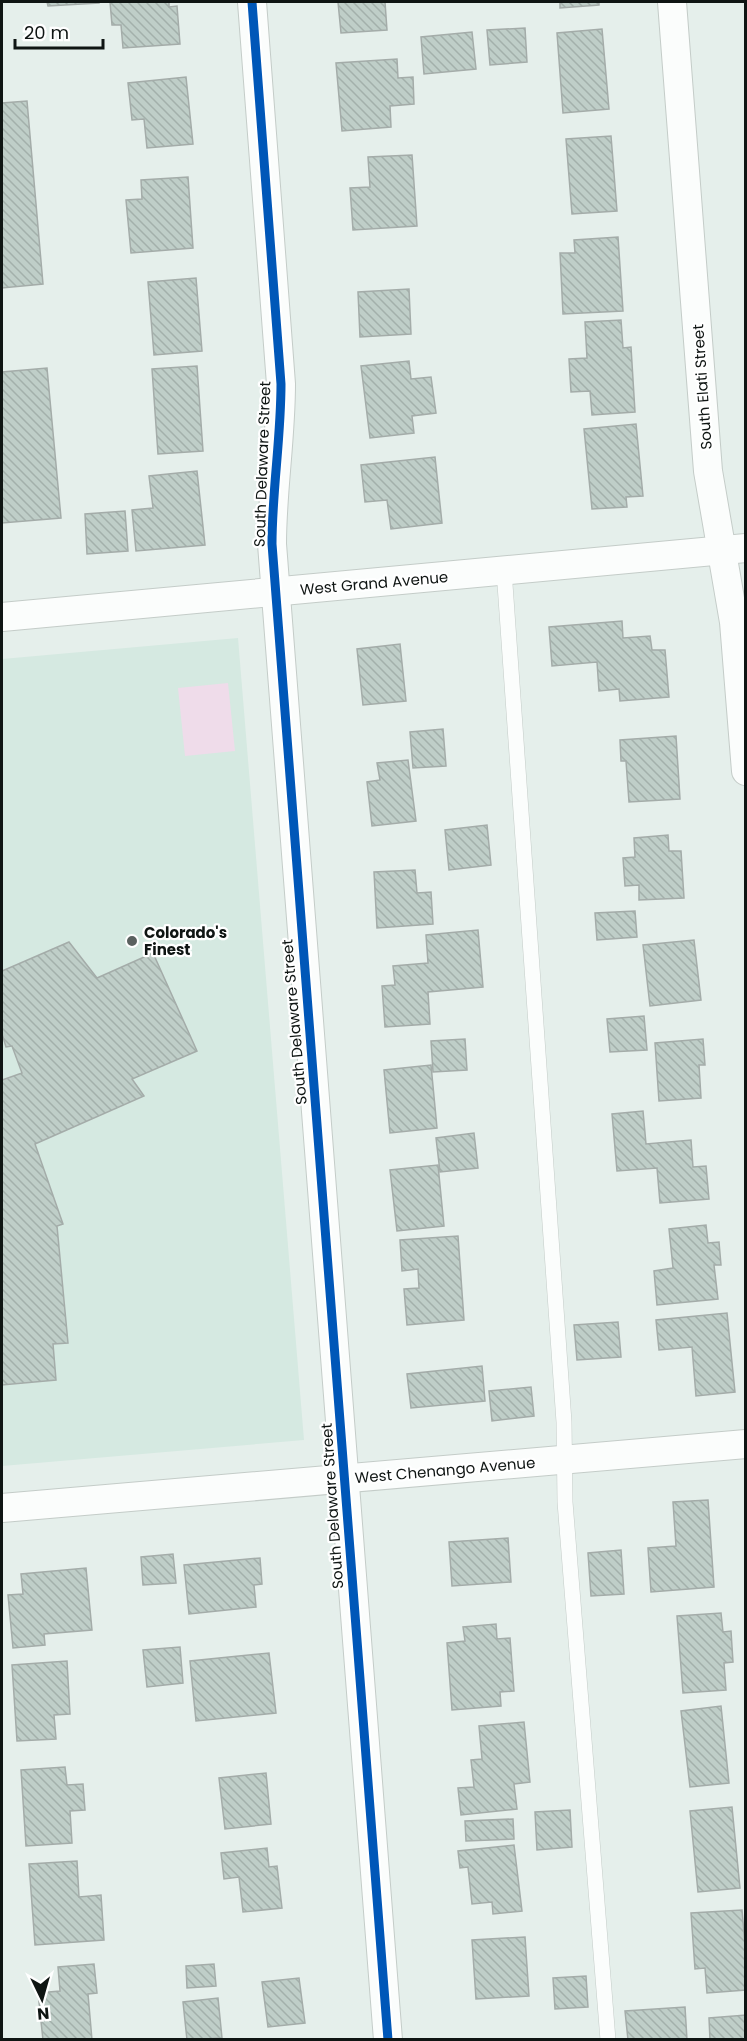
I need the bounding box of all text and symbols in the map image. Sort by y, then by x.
scale bar [15,12,104,50]
text: 20 m [24,20,69,45]
street label: South Elati Street [687,324,717,450]
street label: South Delaware Street [249,381,275,547]
street label: West Grand Avenue [299,566,449,600]
place label: Colorado's Finest [144,922,227,960]
marker: Colorado's Finest [125,934,139,948]
street label: South Delaware Street [276,938,312,1106]
street label: South Delaware Street [316,1422,348,1590]
street label: West Chenango Avenue [354,1452,536,1488]
north arrow [12,1969,72,2029]
text: N [36,2001,50,2025]

